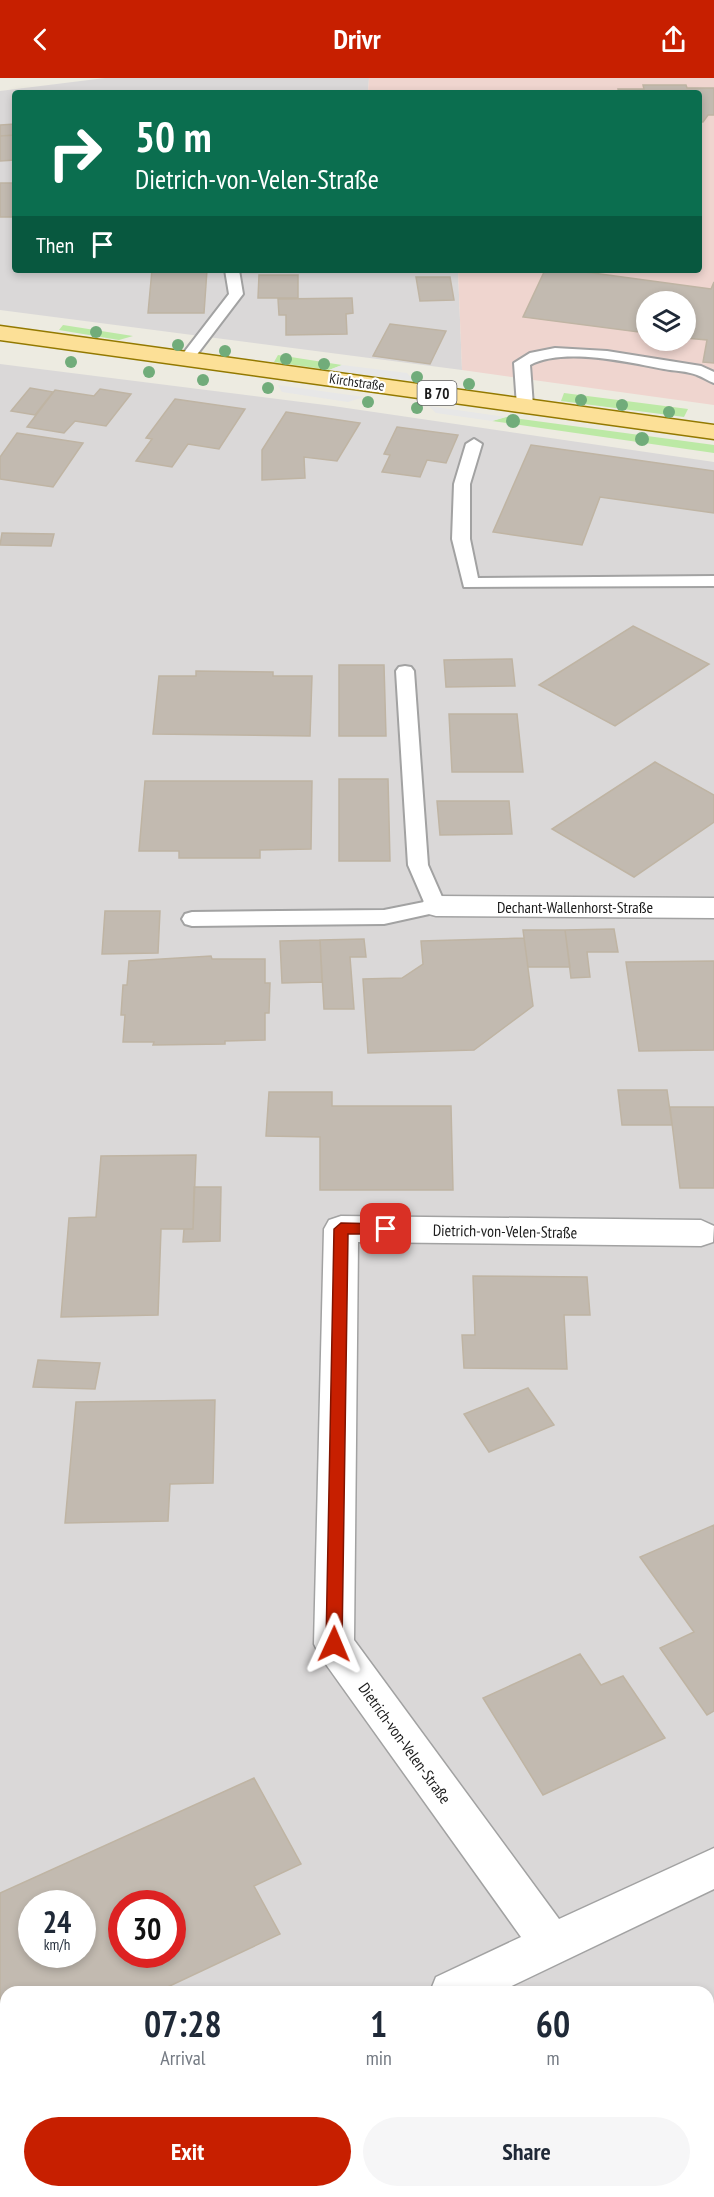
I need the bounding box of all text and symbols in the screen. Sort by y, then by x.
text: Drivr [333,22,381,56]
icon: back [24,23,57,56]
icon: share [657,23,690,56]
text: 50 m [135,109,212,164]
icon: right [36,114,114,192]
text: Dietrich-von-Velen-Straße [135,162,379,196]
icon: arrive [86,228,119,261]
text: Then [36,231,74,259]
map controls [636,291,696,351]
button: layers [636,291,696,351]
street label: Kirchstraße [328,369,386,395]
road number: B 70 [418,381,456,405]
street label: Dechant-Wallenhorst-Straße [497,897,653,917]
pin [360,1203,411,1254]
icon: arrive [369,1212,402,1245]
street label: Dietrich-von-Velen-Straße [433,1220,577,1242]
position arrow [302,1612,366,1676]
street label: Dietrich-von-Velen-Straße [354,1679,456,1807]
speed limit sign: 30 [108,1890,186,1968]
text: 24 [43,1902,71,1941]
text: km/h [44,1935,70,1954]
text: 07:28 [144,2000,222,2047]
text: 1 [370,2000,387,2047]
text: 60 [536,2000,570,2047]
text: Arrival [160,2045,205,2071]
text: min [366,2045,392,2071]
text: m [546,2045,559,2071]
button: Exit [24,2117,351,2186]
button: Share [363,2117,690,2186]

